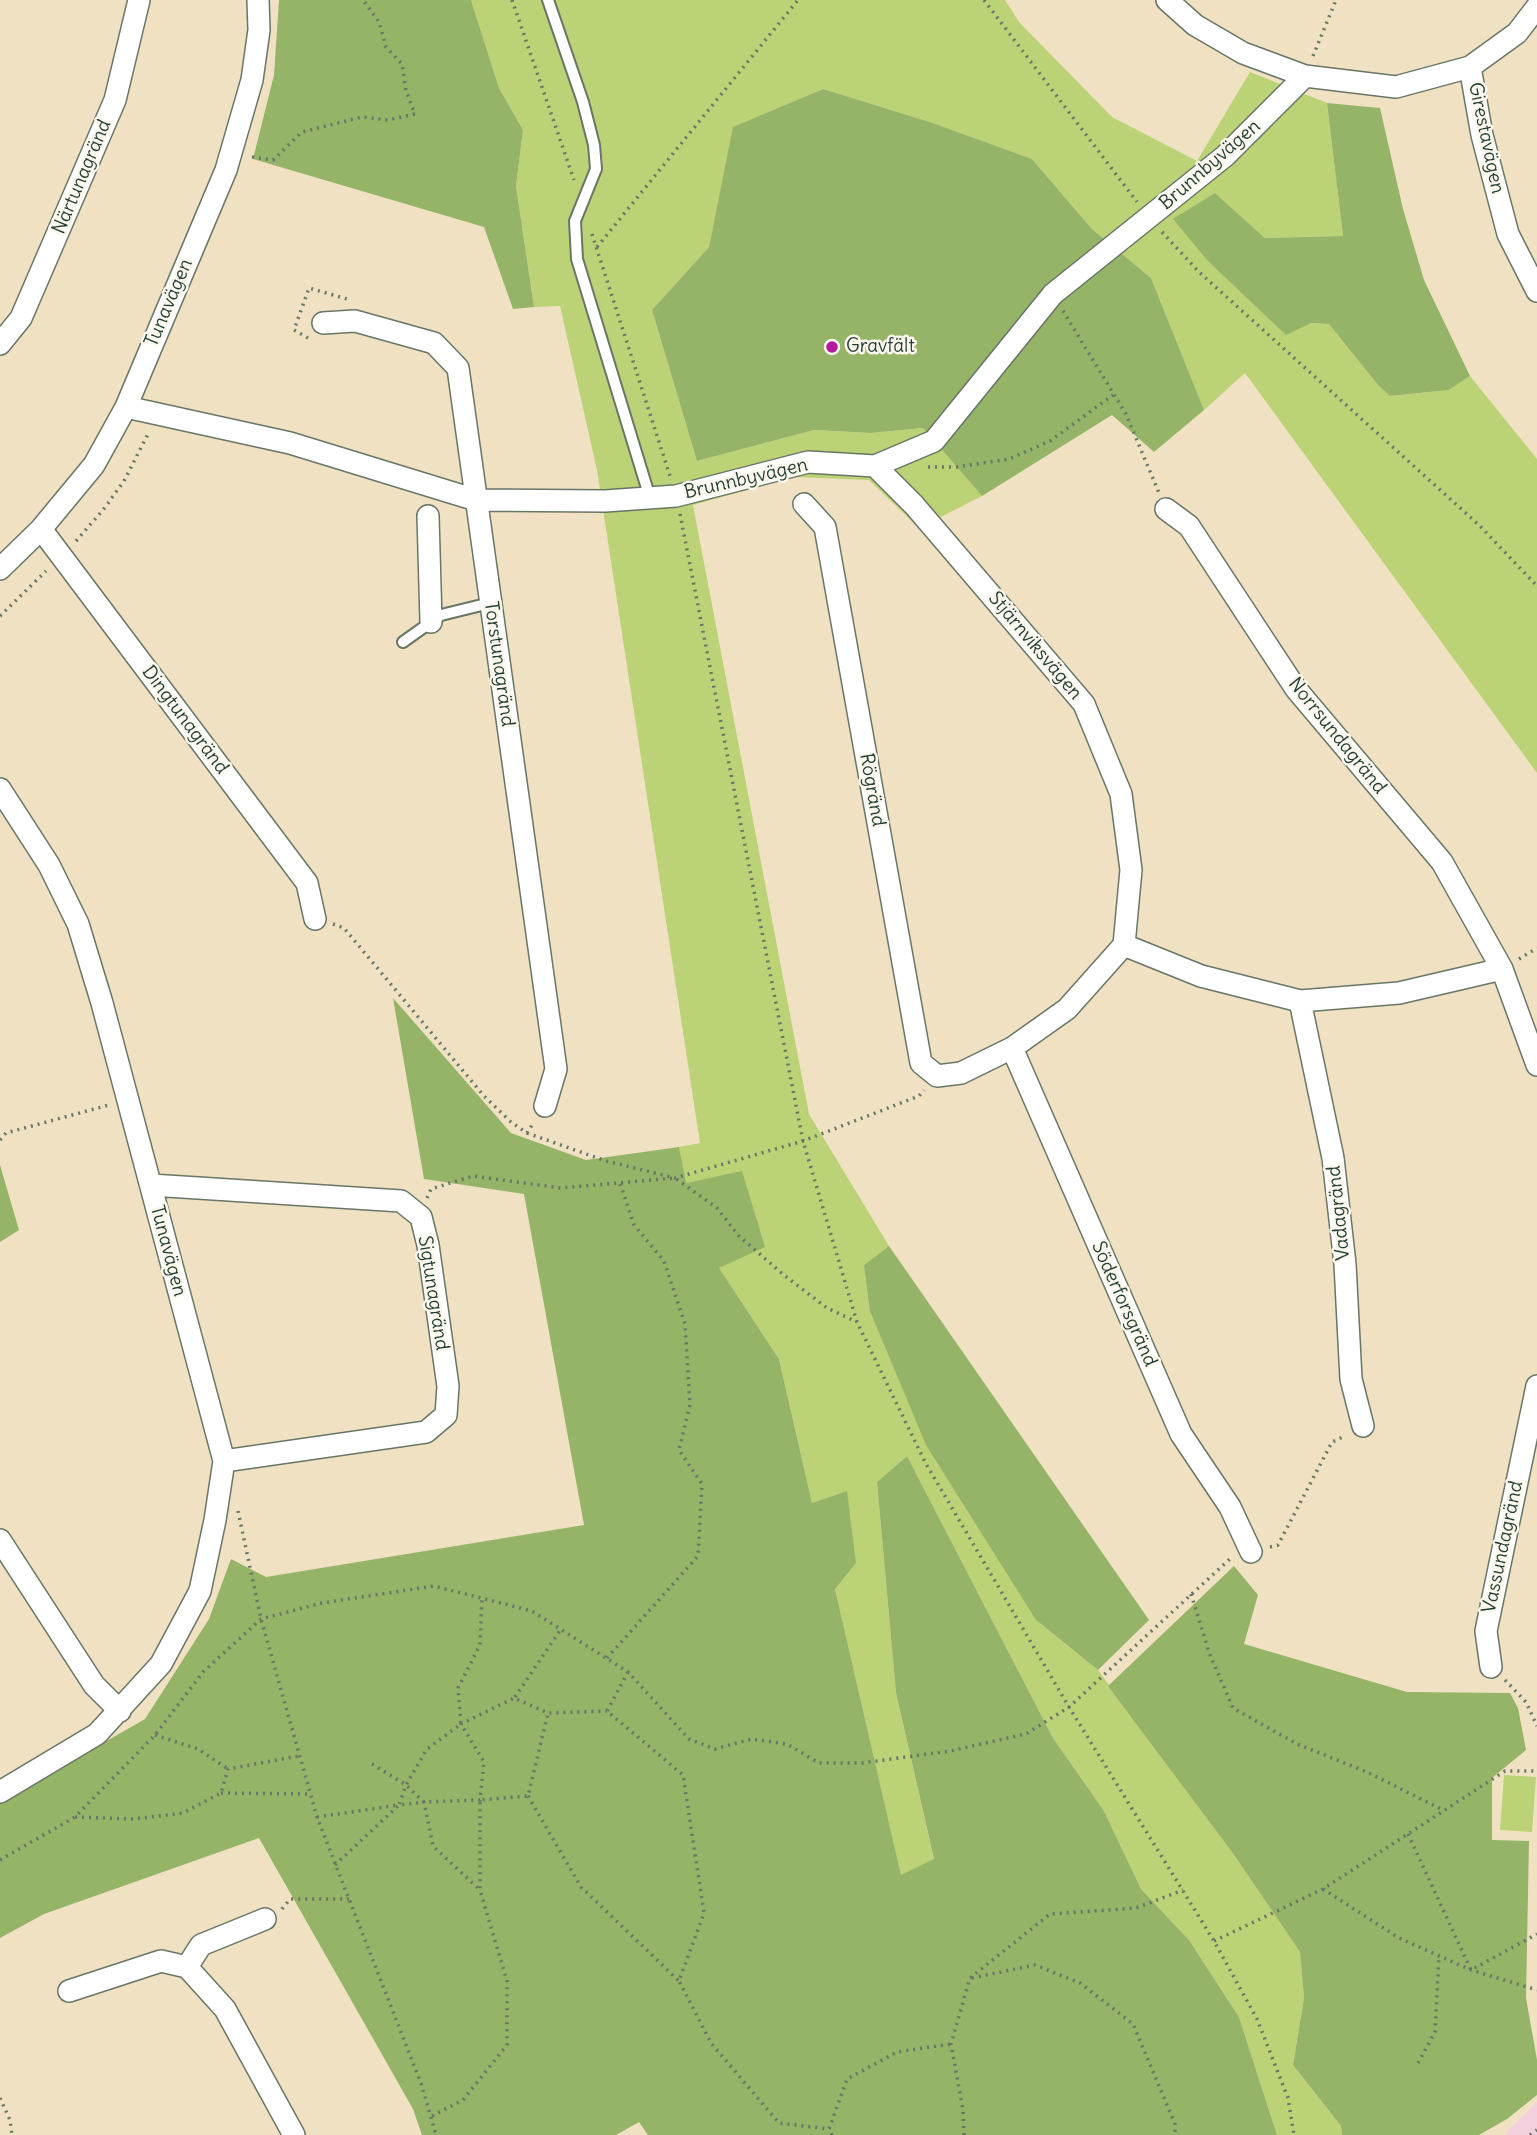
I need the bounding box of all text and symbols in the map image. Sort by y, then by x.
street label: Girestavägen [1463,80,1509,196]
street label: Brunnbyvägen [1155,115,1265,215]
street label: Närtunagränd [48,116,116,238]
street label: Tunavägen [140,256,198,350]
place label: Gravfält [846,336,915,358]
marker: Gravfält [824,339,840,355]
street label: Brunnbyvägen [682,454,810,504]
street label: Stjärnviksvägen [983,587,1087,705]
street label: Torstunagränd [479,600,519,728]
street label: Dingtunagränd [137,661,233,779]
street label: Norrsundagränd [1283,673,1391,799]
street label: Rögränd [854,752,890,828]
street label: Vadagränd [1323,1165,1355,1261]
street label: Tunavägen [145,1203,191,1299]
street label: Sigtunagränd [413,1234,453,1352]
street label: Söderforsgränd [1086,1238,1162,1370]
street label: Vassundagränd [1478,1479,1528,1615]

